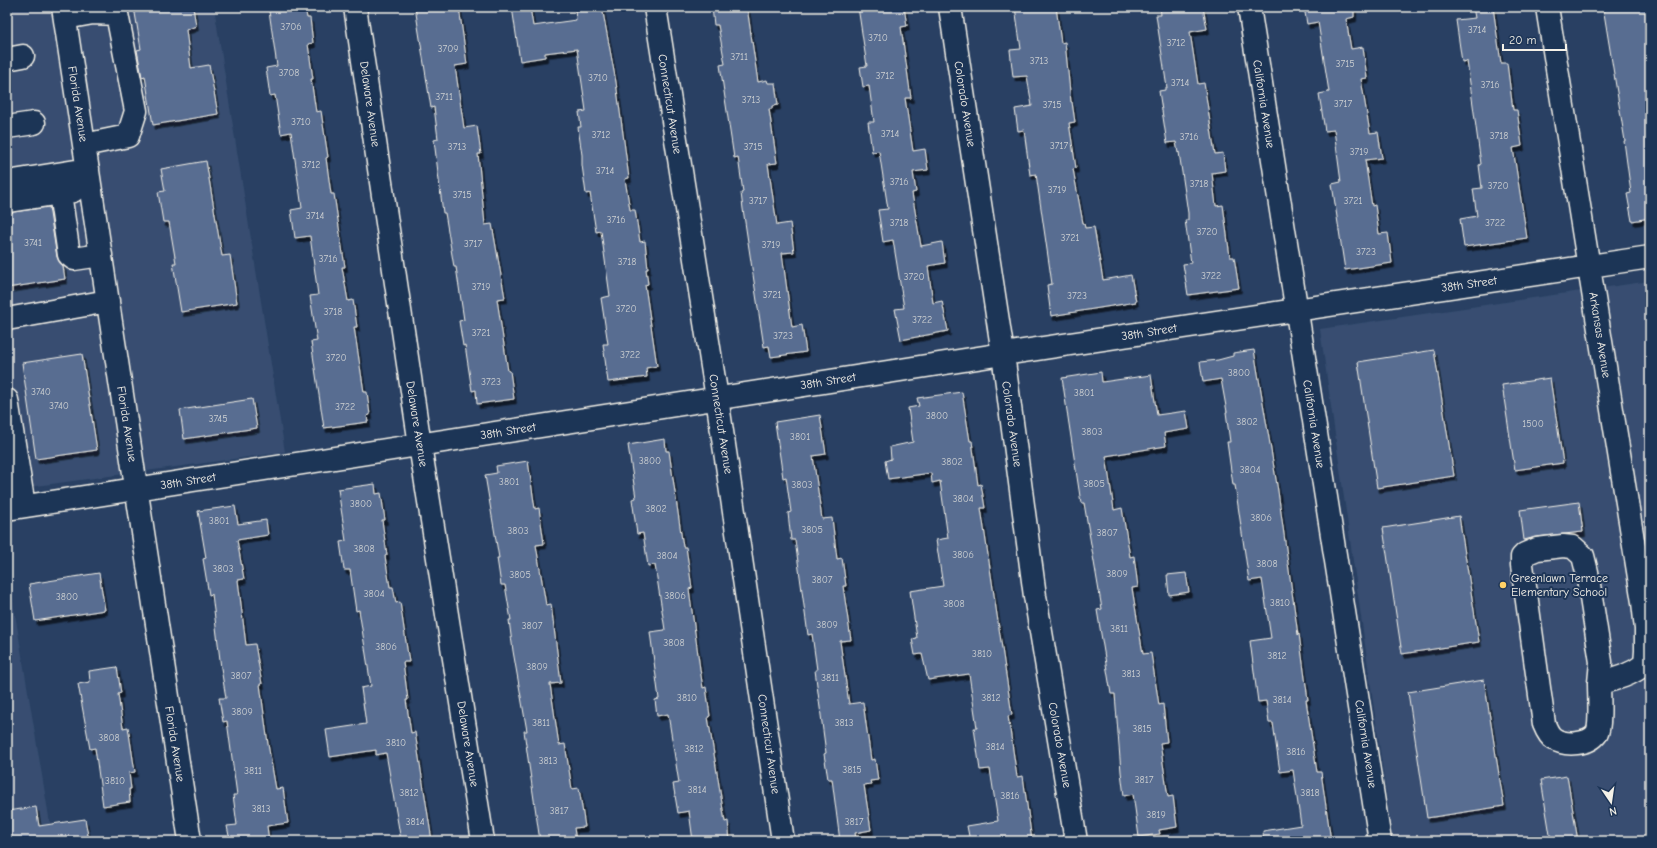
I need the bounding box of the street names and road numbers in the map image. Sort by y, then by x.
street label: Connecticut Avenue [655,53,685,155]
street label: California Avenue [1250,59,1278,149]
street label: Delaware Avenue [357,60,383,148]
street label: Colorado Avenue [951,60,979,148]
street label: Florida Avenue [65,65,91,143]
street label: 38th Street [1440,273,1498,295]
street label: Arkansas Avenue [1586,291,1614,379]
street label: 38th Street [1120,321,1178,343]
street label: 38th Street [799,370,857,392]
street label: Connecticut Avenue [706,373,736,475]
street label: California Avenue [1300,379,1328,469]
street label: Delaware Avenue [403,380,431,468]
street label: Colorado Avenue [999,380,1025,468]
street label: Florida Avenue [114,385,140,463]
street label: 38th Street [479,420,537,442]
street label: 38th Street [159,470,217,492]
street label: Connecticut Avenue [755,693,783,795]
street label: California Avenue [1352,699,1380,789]
street label: Delaware Avenue [454,700,482,788]
street label: Colorado Avenue [1046,701,1074,789]
street label: Florida Avenue [162,705,188,783]

